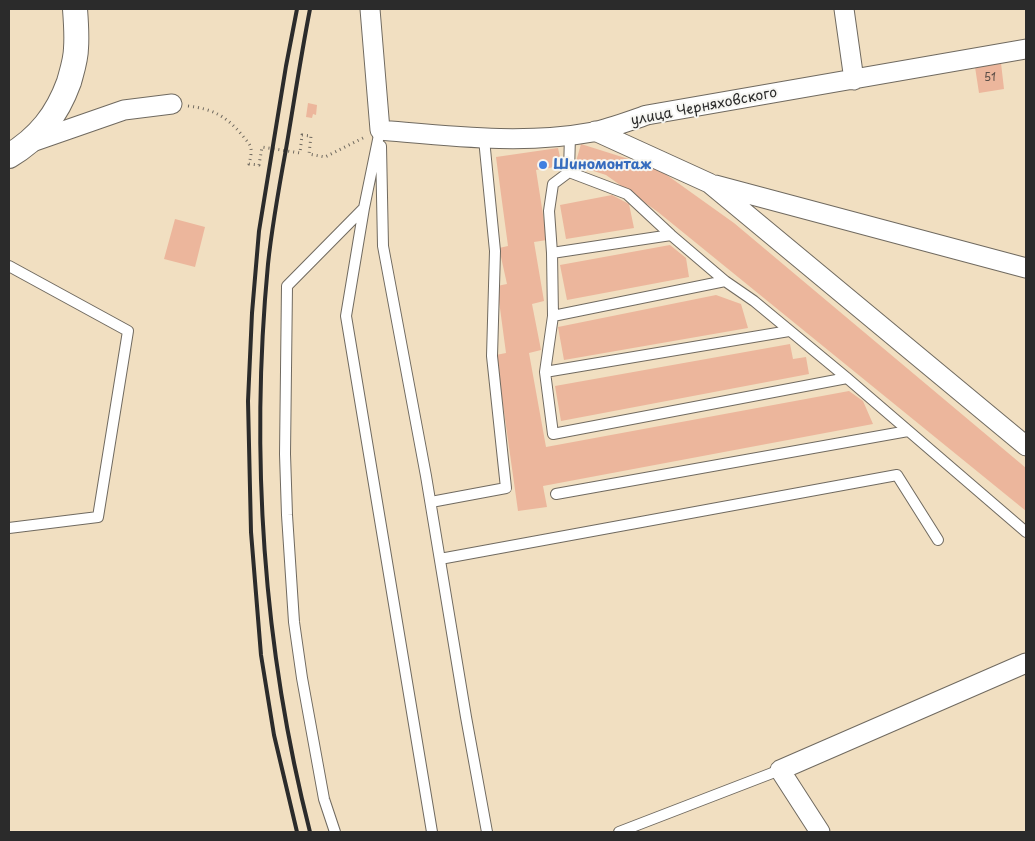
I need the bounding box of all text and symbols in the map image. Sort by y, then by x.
house number: 51 [984,71,996,85]
street label: улица Черняховского [629,85,779,129]
place label: Шиномонтаж [553,157,651,173]
marker: Шиномонтаж [537,159,549,171]

